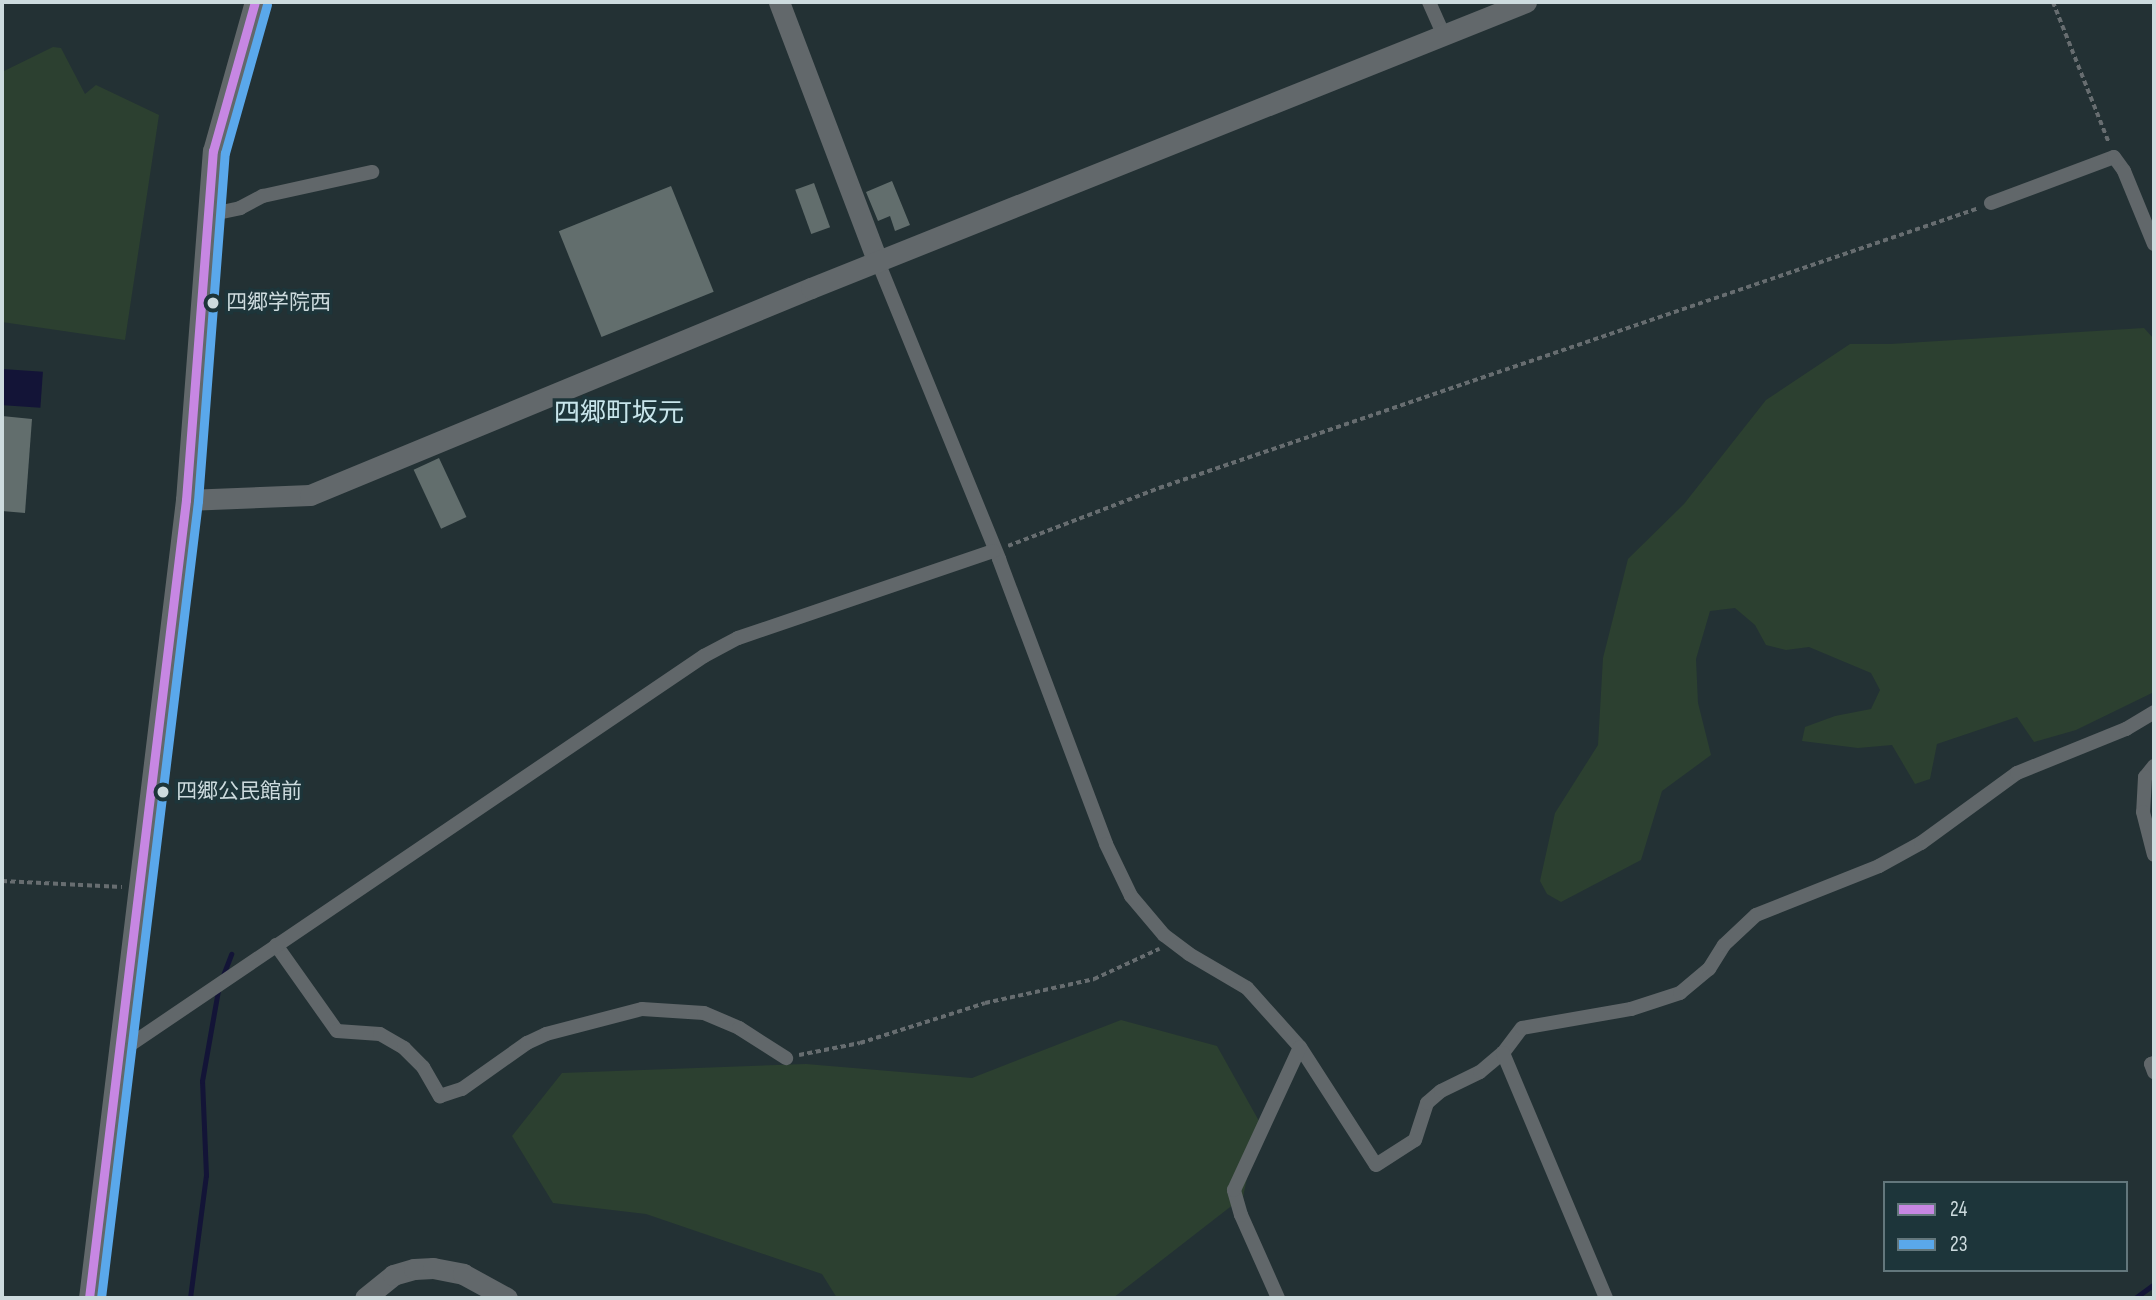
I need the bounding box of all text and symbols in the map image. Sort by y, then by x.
place label: 四郷学院西 [226,290,331,316]
marker: 四郷学院西 [206,296,220,310]
district label: 四郷町坂元 [554,398,684,430]
place label: 四郷公民館前 [176,779,302,805]
marker: 四郷公民館前 [156,785,170,799]
legend [1883,1181,2128,1272]
text: 24 [1950,1197,1967,1222]
text: 23 [1950,1232,1968,1257]

